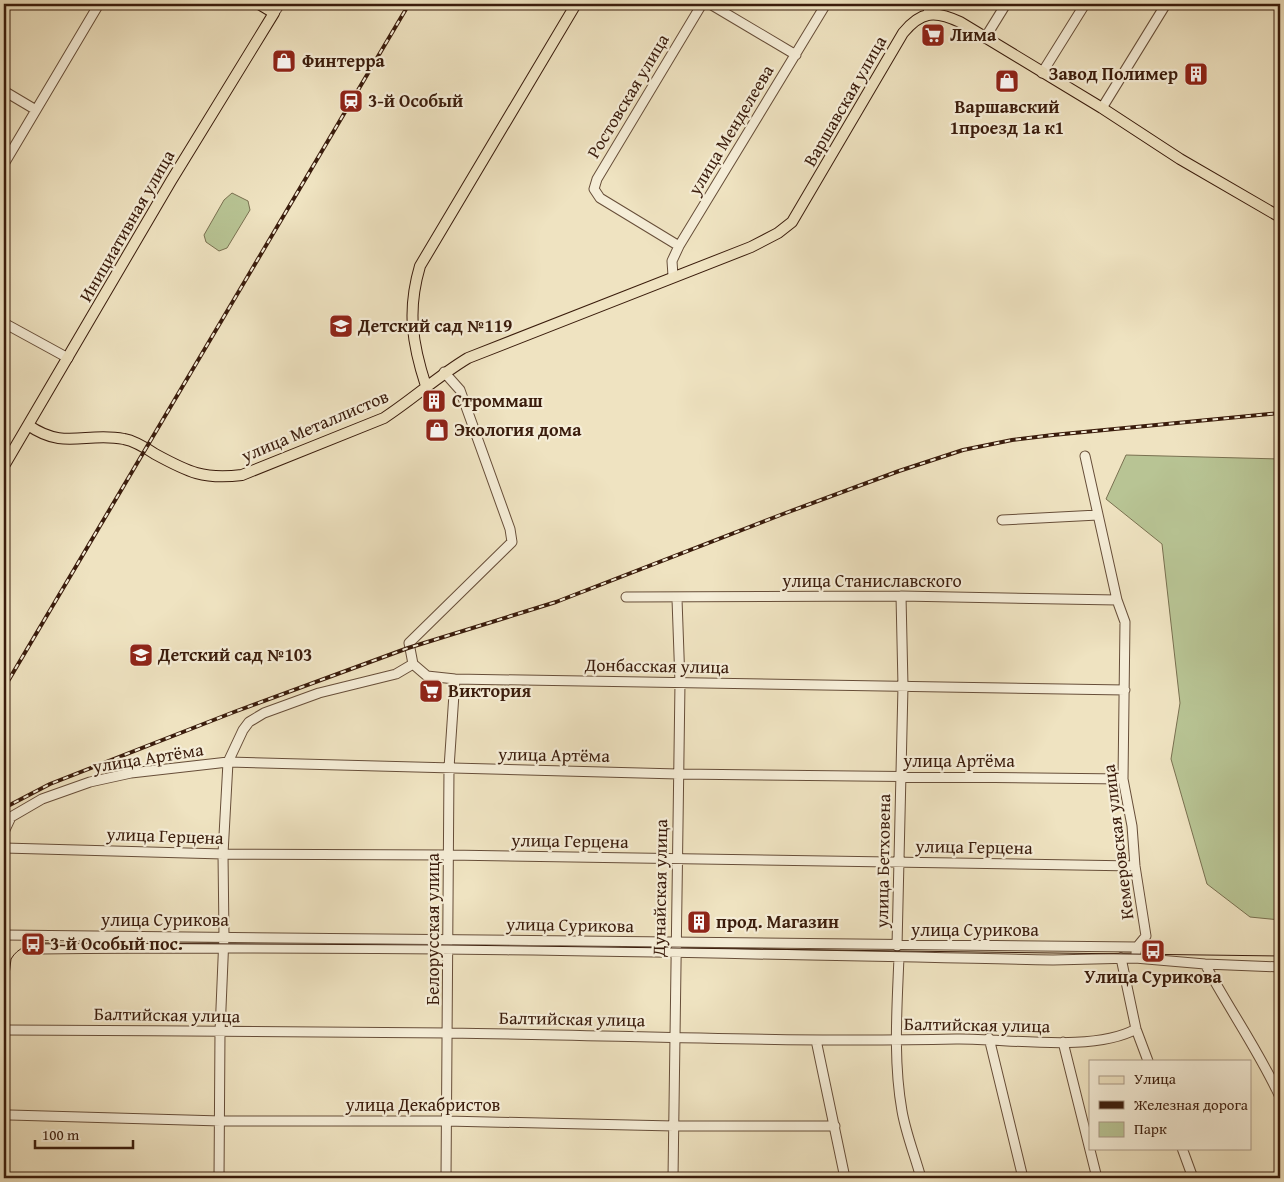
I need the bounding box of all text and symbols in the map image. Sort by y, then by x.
place label: Лима [950,21,997,48]
supermarket icon: Лима [920,22,946,48]
street label: Ростовская улица [580,28,676,163]
street label: Варшавская улица [796,30,893,171]
place label: Финтерра [302,47,386,74]
shop icon: Финтерра [271,48,297,74]
street label: улица Менделеева [680,59,780,201]
place label: Завод Полимер [1048,60,1178,87]
building icon: Завод Полимер [1183,61,1209,87]
shop icon: Варшавский 1проезд 1а к1 [994,68,1020,94]
place label: 3-й Особый [368,87,463,114]
station icon: 3-й Особый [338,88,364,114]
place label: Варшавский 1проезд 1а к1 [950,93,1064,141]
street label: Инициативная улица [72,144,181,307]
place label: Детский сад №119 [357,312,512,339]
school or university icon: Детский сад №119 [328,313,354,339]
street label: улица Металлистов [236,382,393,469]
place label: Строммаш [452,387,543,414]
building icon: Строммаш [421,388,447,414]
place label: Экология дома [454,416,582,443]
shop icon: Экология дома [424,417,450,443]
street label: улица Станиславского [781,567,962,594]
place label: Детский сад №103 [157,641,312,668]
school or university icon: Детский сад №103 [128,642,154,668]
street label: Донбасская улица [584,651,730,680]
place label: Виктория [448,677,531,704]
supermarket icon: Виктория [418,678,444,704]
street label: улица Артёма [90,735,206,780]
street label: улица Артёма [497,740,611,769]
street label: улица Артёма [902,747,1015,774]
street label: Кемеровская улица [1095,763,1140,921]
street label: улица Бетховена [868,793,897,929]
street label: Дунайская улица [645,818,674,958]
street label: улица Герцена [105,820,224,851]
street label: улица Герцена [510,826,629,855]
street label: улица Герцена [914,832,1033,861]
street label: Белорусская улица [419,852,446,1005]
street label: улица Сурикова [100,906,229,933]
place label: прод. Магазин [716,908,839,935]
building icon: прод. Магазин [686,909,712,935]
street label: улица Сурикова [505,910,635,939]
street label: улица Сурикова [910,916,1039,943]
place label: 3-й Особый пос. [50,930,183,957]
bus stop icon: 3-й Особый пос. [20,931,46,957]
bus stop icon: Улица Сурикова [1140,938,1166,964]
place label: Улица Сурикова [1084,963,1222,990]
street label: Балтийская улица [94,1000,241,1029]
street label: Балтийская улица [499,1004,646,1033]
street label: Балтийская улица [904,1010,1051,1039]
legend [1089,1060,1252,1150]
text: Улица [1134,1068,1177,1089]
street label: улица Декабристов [345,1091,501,1118]
text: Железная дорога [1133,1094,1249,1115]
scale bar [35,1117,132,1149]
text: Парк [1134,1118,1167,1139]
text: 100 m [42,1124,80,1145]

